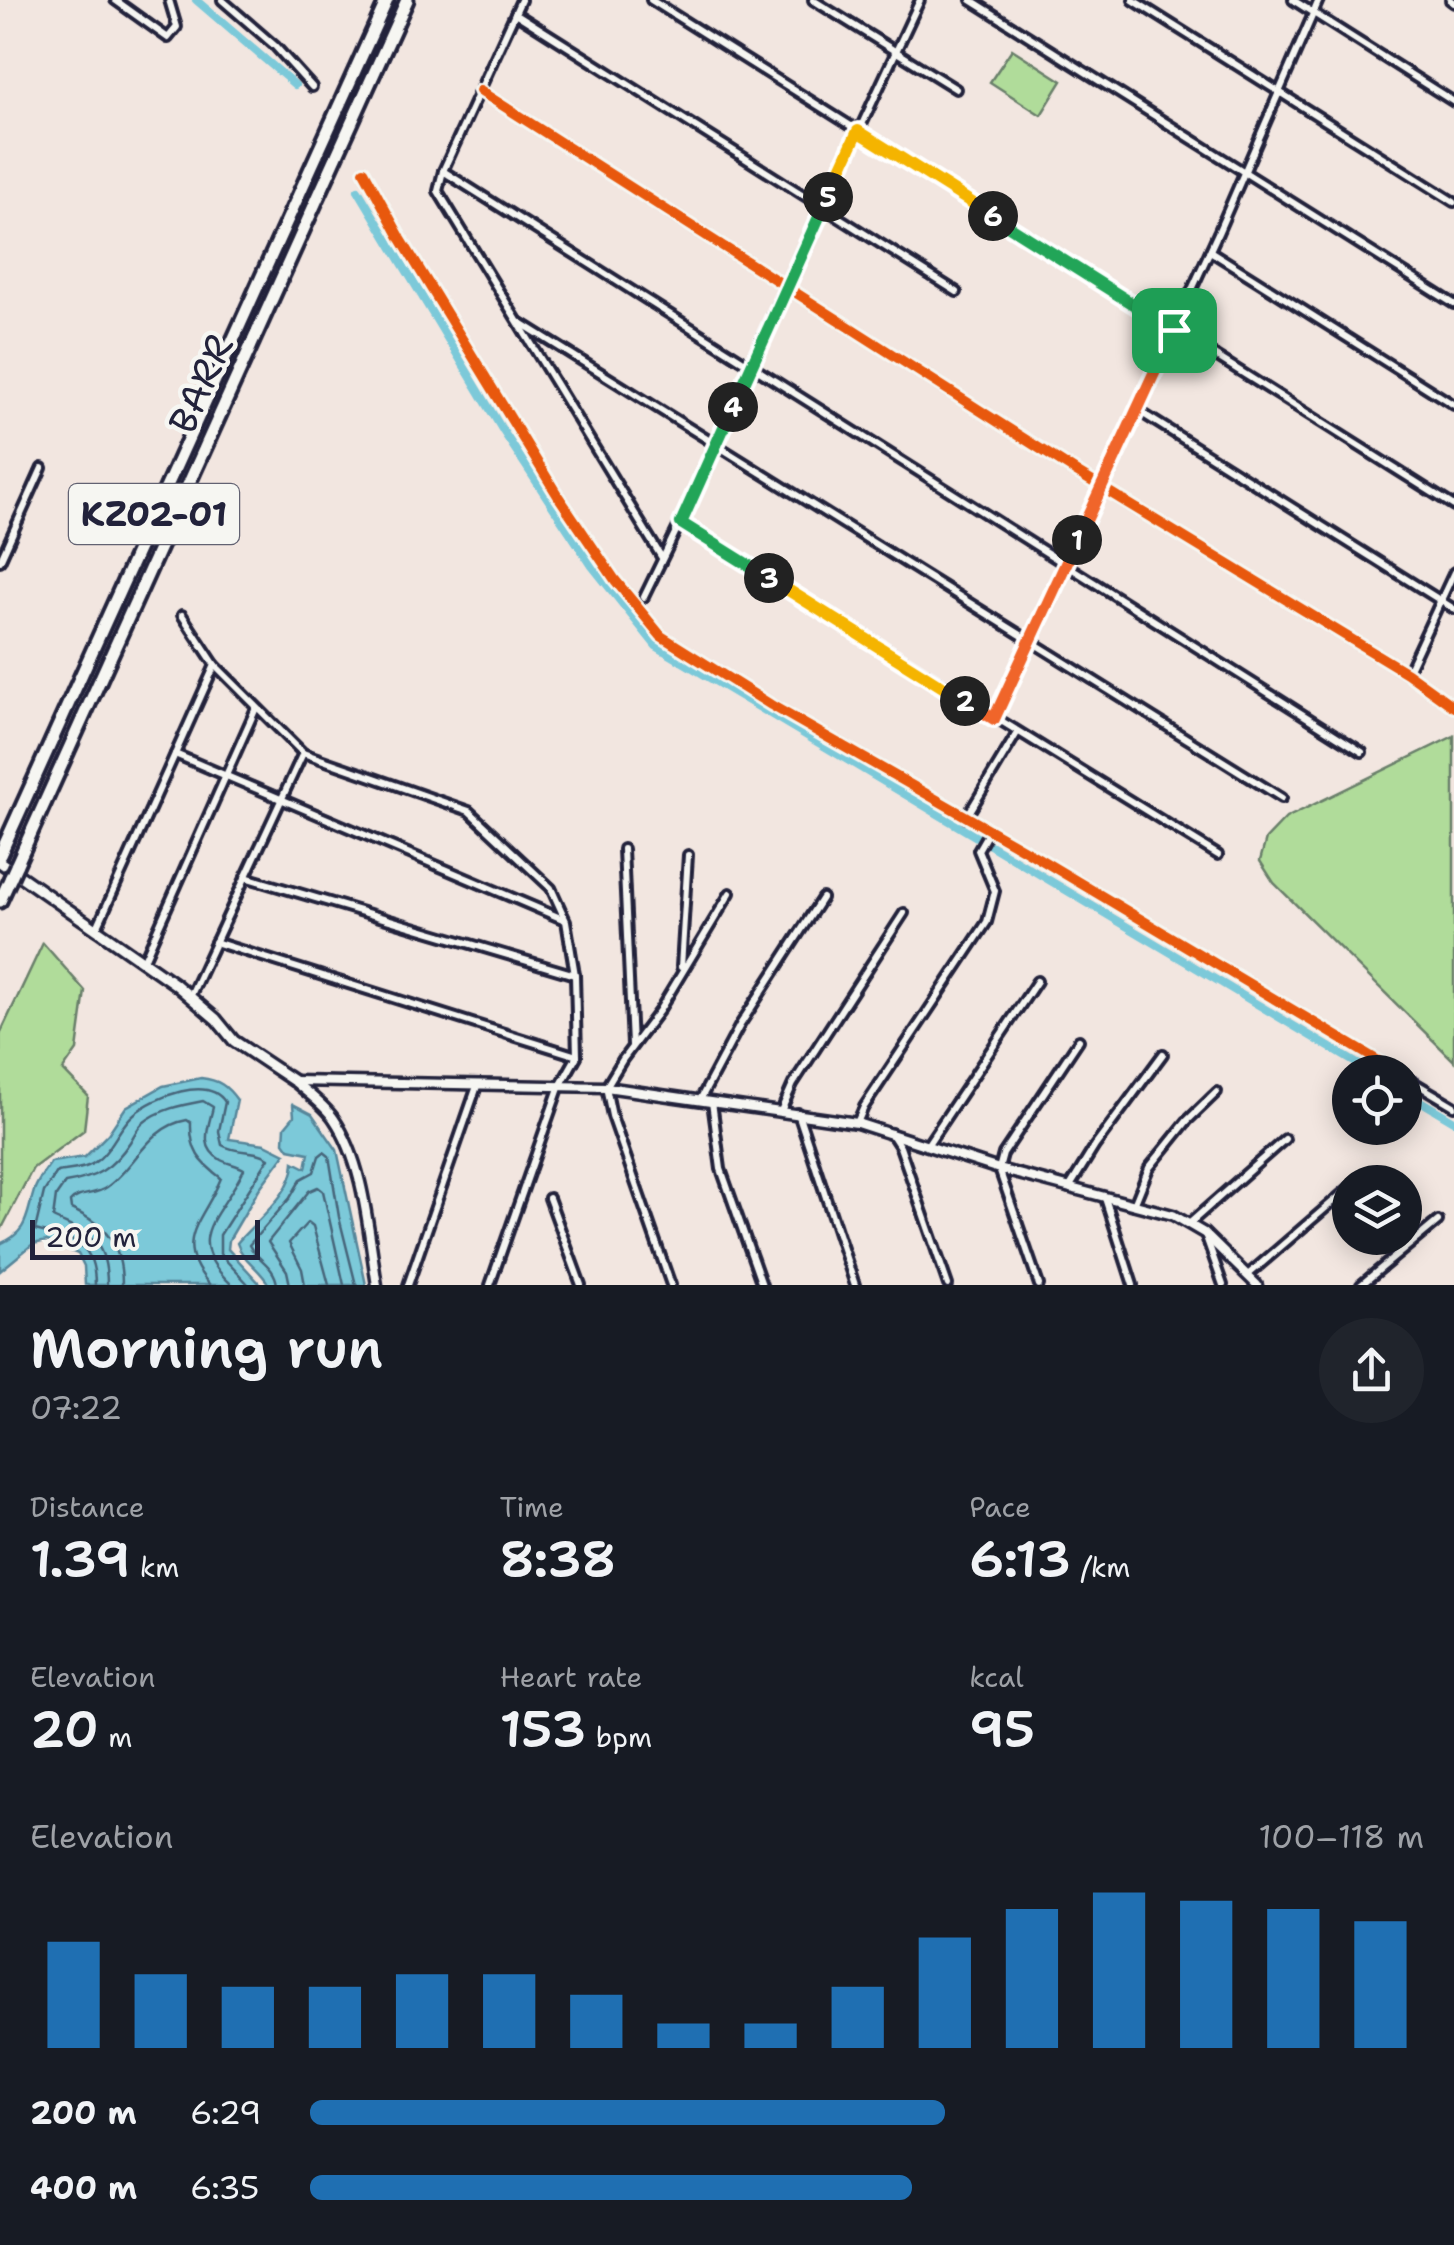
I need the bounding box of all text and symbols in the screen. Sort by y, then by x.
pin: 5 [803,172,853,222]
text: 5 [819,178,837,216]
pin: 6 [968,191,1018,241]
text: 6 [983,197,1003,235]
pin [1132,288,1217,373]
icon: arrive [1147,303,1202,358]
street label: BARR [156,326,245,441]
pin: 4 [708,382,758,432]
text: 4 [723,388,743,426]
road number: KZ02-01 [69,484,239,544]
pin: 1 [1052,515,1102,565]
text: 1 [1071,521,1083,559]
pin: 3 [744,553,794,603]
text: 3 [759,559,779,597]
pin: 2 [940,676,990,726]
text: 2 [955,682,975,720]
map controls [1332,1055,1422,1255]
button: locate [1332,1055,1422,1145]
button: layers [1332,1165,1422,1255]
scale bar [30,1215,260,1260]
text: 200 m [45,1218,136,1256]
text: Morning run [30,1311,383,1385]
button: share [1319,1318,1424,1423]
text: 07:22 [30,1386,122,1429]
text: Distance [30,1488,145,1526]
text: Time [500,1488,564,1526]
text: Pace [969,1488,1031,1526]
text: 1.39 [30,1526,130,1593]
text: 8:38 [500,1526,616,1593]
text: 6:13 [969,1526,1071,1593]
text: km [130,1548,179,1586]
text: /km [1071,1548,1130,1586]
text: Elevation [30,1658,155,1696]
text: Heart rate [500,1658,642,1696]
text: kcal [969,1658,1024,1696]
text: 20 [30,1696,99,1763]
text: 153 [500,1696,586,1763]
text: 95 [969,1696,1035,1763]
text: m [99,1718,132,1756]
text: bpm [586,1718,652,1756]
text: Elevation [30,1815,173,1858]
text: 100–118 m [1258,1815,1424,1858]
text: 200 m [30,2091,137,2134]
text: 6:29 [190,2091,262,2134]
text: 400 m [30,2166,137,2209]
text: 6:35 [190,2166,259,2209]

